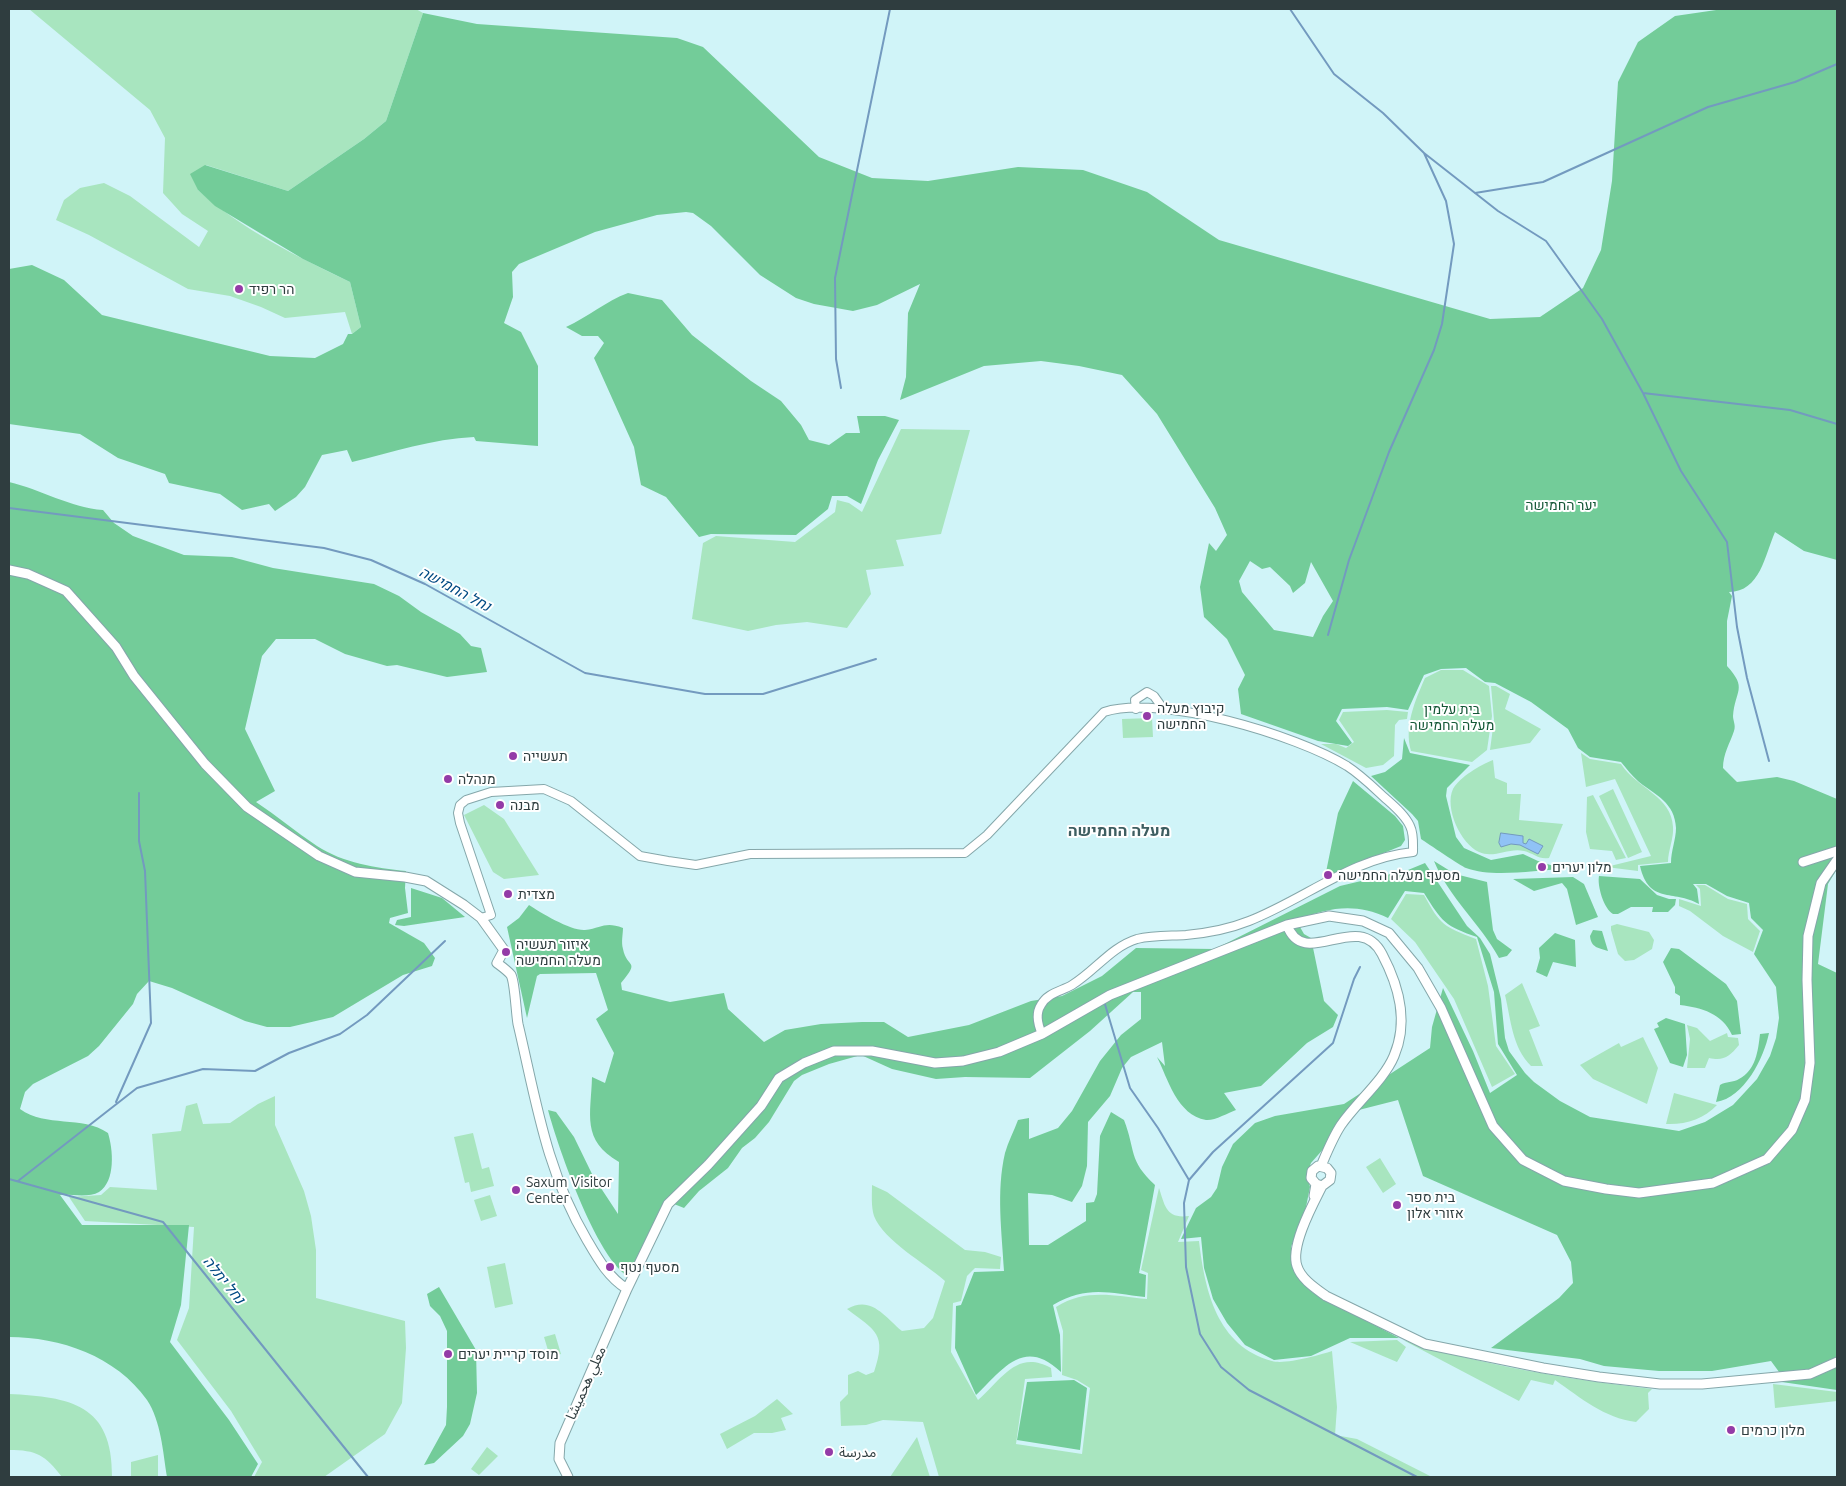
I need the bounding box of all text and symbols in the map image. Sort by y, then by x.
place label: הר רפיד [249,281,294,297]
marker: הר רפיד [233,283,245,295]
park label: יער החמישה [1525,497,1597,513]
water label: נחל החמישה [416,563,494,615]
place label: קיבוץ מעלה החמישה [1157,700,1225,732]
park label: בית עלמין מעלה החמישה [1410,701,1494,734]
marker: קיבוץ מעלה החמישה [1141,710,1153,722]
place label: תעשייה [523,748,568,764]
marker: תעשייה [507,750,519,762]
place label: מנהלה [458,771,496,787]
marker: מנהלה [442,773,454,785]
place label: מבנה [510,797,540,813]
marker: מבנה [494,799,506,811]
district label: מעלה החמישה [1068,821,1170,841]
place label: מלון יערים [1552,859,1612,875]
marker: מלון יערים [1536,861,1548,873]
place label: מסעף מעלה החמישה [1338,867,1460,883]
marker: מסעף מעלה החמישה [1322,869,1334,881]
place label: מצדית [518,886,555,902]
marker: מצדית [502,888,514,900]
place label: איזור תעשיה מעלה החמישה [516,936,601,969]
marker: איזור תעשיה מעלה החמישה [500,946,512,958]
place label: Saxum Visitor Center [526,1174,612,1206]
marker: Saxum Visitor Center [510,1184,522,1196]
place label: בית ספר אזורי אלון [1407,1189,1464,1222]
marker: בית ספר אזורי אלון [1391,1199,1403,1211]
water label: נחל יתלה [199,1253,249,1307]
place label: מסעף נטף [620,1259,679,1275]
marker: מסעף נטף [604,1261,616,1273]
street label: معلي هحميشا [562,1344,610,1422]
place label: מוסד קריית יערים [458,1346,559,1362]
marker: מוסד קריית יערים [442,1348,454,1360]
place label: מלון כרמים [1741,1422,1805,1438]
marker: מלון כרמים [1725,1424,1737,1436]
place label: مدرسة [839,1444,876,1460]
marker: مدرسة [823,1446,835,1458]

